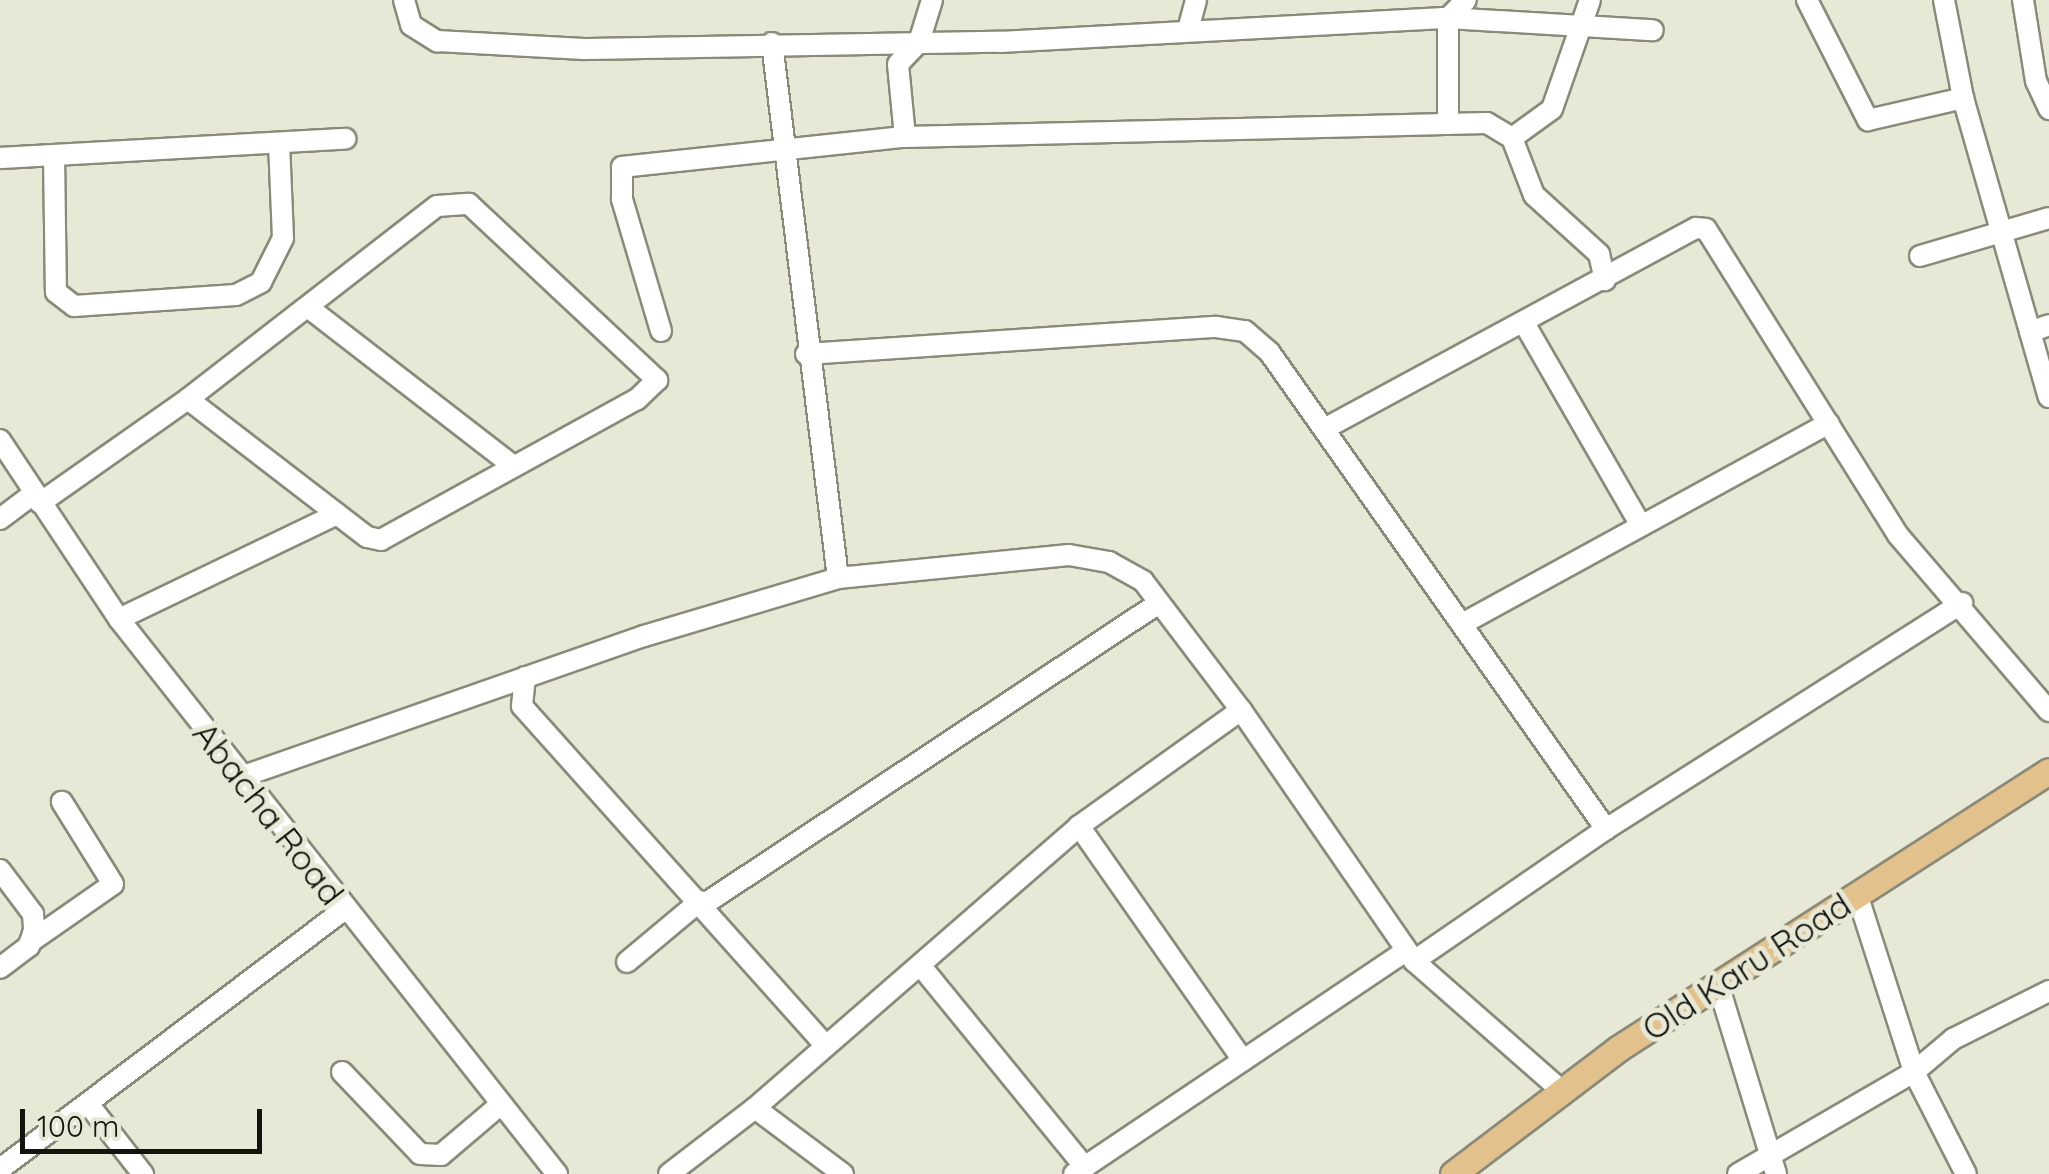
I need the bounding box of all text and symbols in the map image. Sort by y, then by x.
street label: Abacha Road [185,713,353,913]
street label: Old Karu Road [1634,883,1858,1049]
scale bar [25,1089,268,1151]
text: 100 m [37,1107,119,1145]

